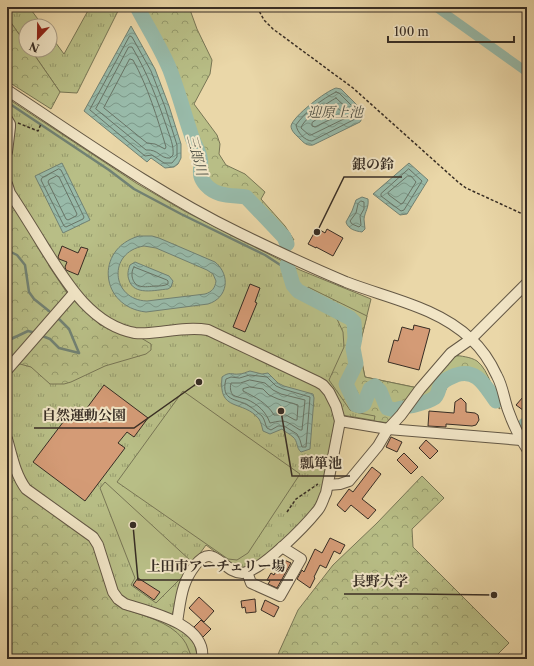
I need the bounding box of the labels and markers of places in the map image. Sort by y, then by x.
callout: 銀の鈴 [344,151,402,177]
callout: 自然運動公園 [34,402,134,428]
callout: 瓢箪池 [292,450,350,476]
callout: 上田市アーチェリー場 [138,554,293,580]
callout: 長野大学 [344,568,416,594]

